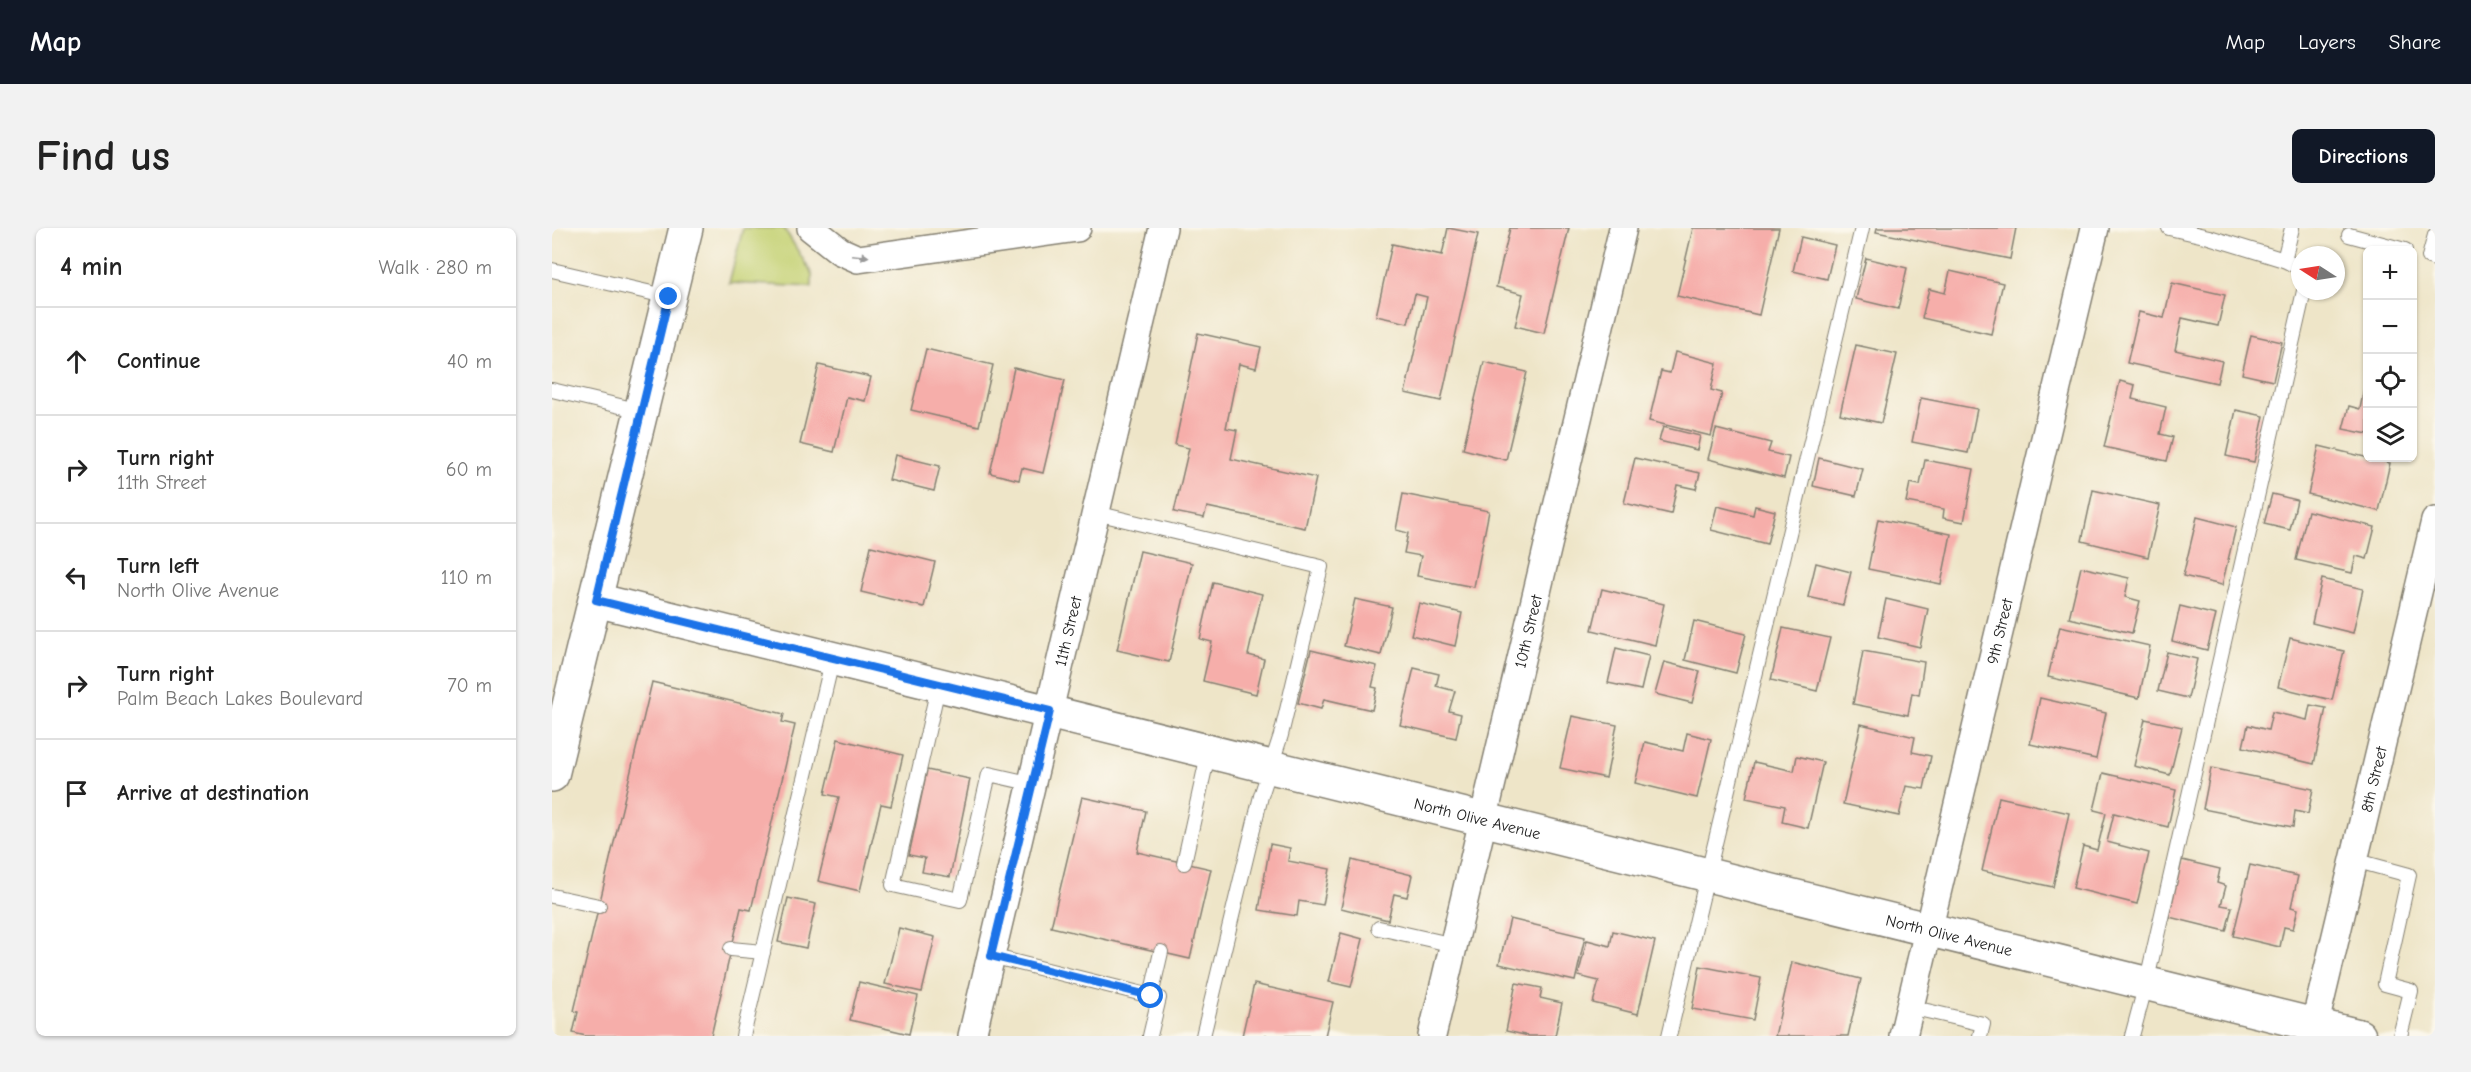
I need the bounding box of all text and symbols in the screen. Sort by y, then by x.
text: Map [30,26,81,58]
text: Map [2226,30,2265,54]
text: Layers [2298,30,2356,54]
text: Share [2389,30,2441,54]
button: Directions [2292,129,2435,183]
text: Find us [36,132,170,181]
north arrow [2291,246,2345,300]
map controls [2363,246,2417,462]
button: + [2363,246,2417,300]
one-way arrow [851,251,870,261]
text: 4 min [60,252,123,282]
text: Walk · 280 m [379,256,492,279]
route end [655,283,681,309]
button: − [2363,300,2417,354]
icon: ahead [60,345,93,378]
text: Continue [117,348,200,374]
text: 40 m [447,350,492,373]
button: locate [2363,354,2417,408]
button: layers [2363,408,2417,462]
text: Turn right [117,445,214,471]
icon: right [60,453,93,486]
text: 60 m [446,458,492,481]
text: 11th Street [117,471,206,494]
text: Turn left [117,553,199,579]
icon: left [60,561,93,594]
text: 110 m [441,566,492,589]
text: North Olive Avenue [117,579,279,602]
street label: 10th Street [1511,593,1546,670]
street label: 11th Street [1052,594,1086,668]
street label: 9th Street [1984,596,2017,666]
text: Turn right [117,661,214,687]
icon: right [60,669,93,702]
text: 70 m [447,674,492,697]
text: Palm Beach Lakes Boulevard [117,687,363,710]
street label: 8th Street [2358,744,2391,814]
icon: arrive [60,777,93,810]
text: Arrive at destination [117,780,309,806]
street label: North Olive Avenue [1412,795,1542,843]
street label: North Olive Avenue [1884,911,2014,960]
route start [1137,982,1163,1008]

